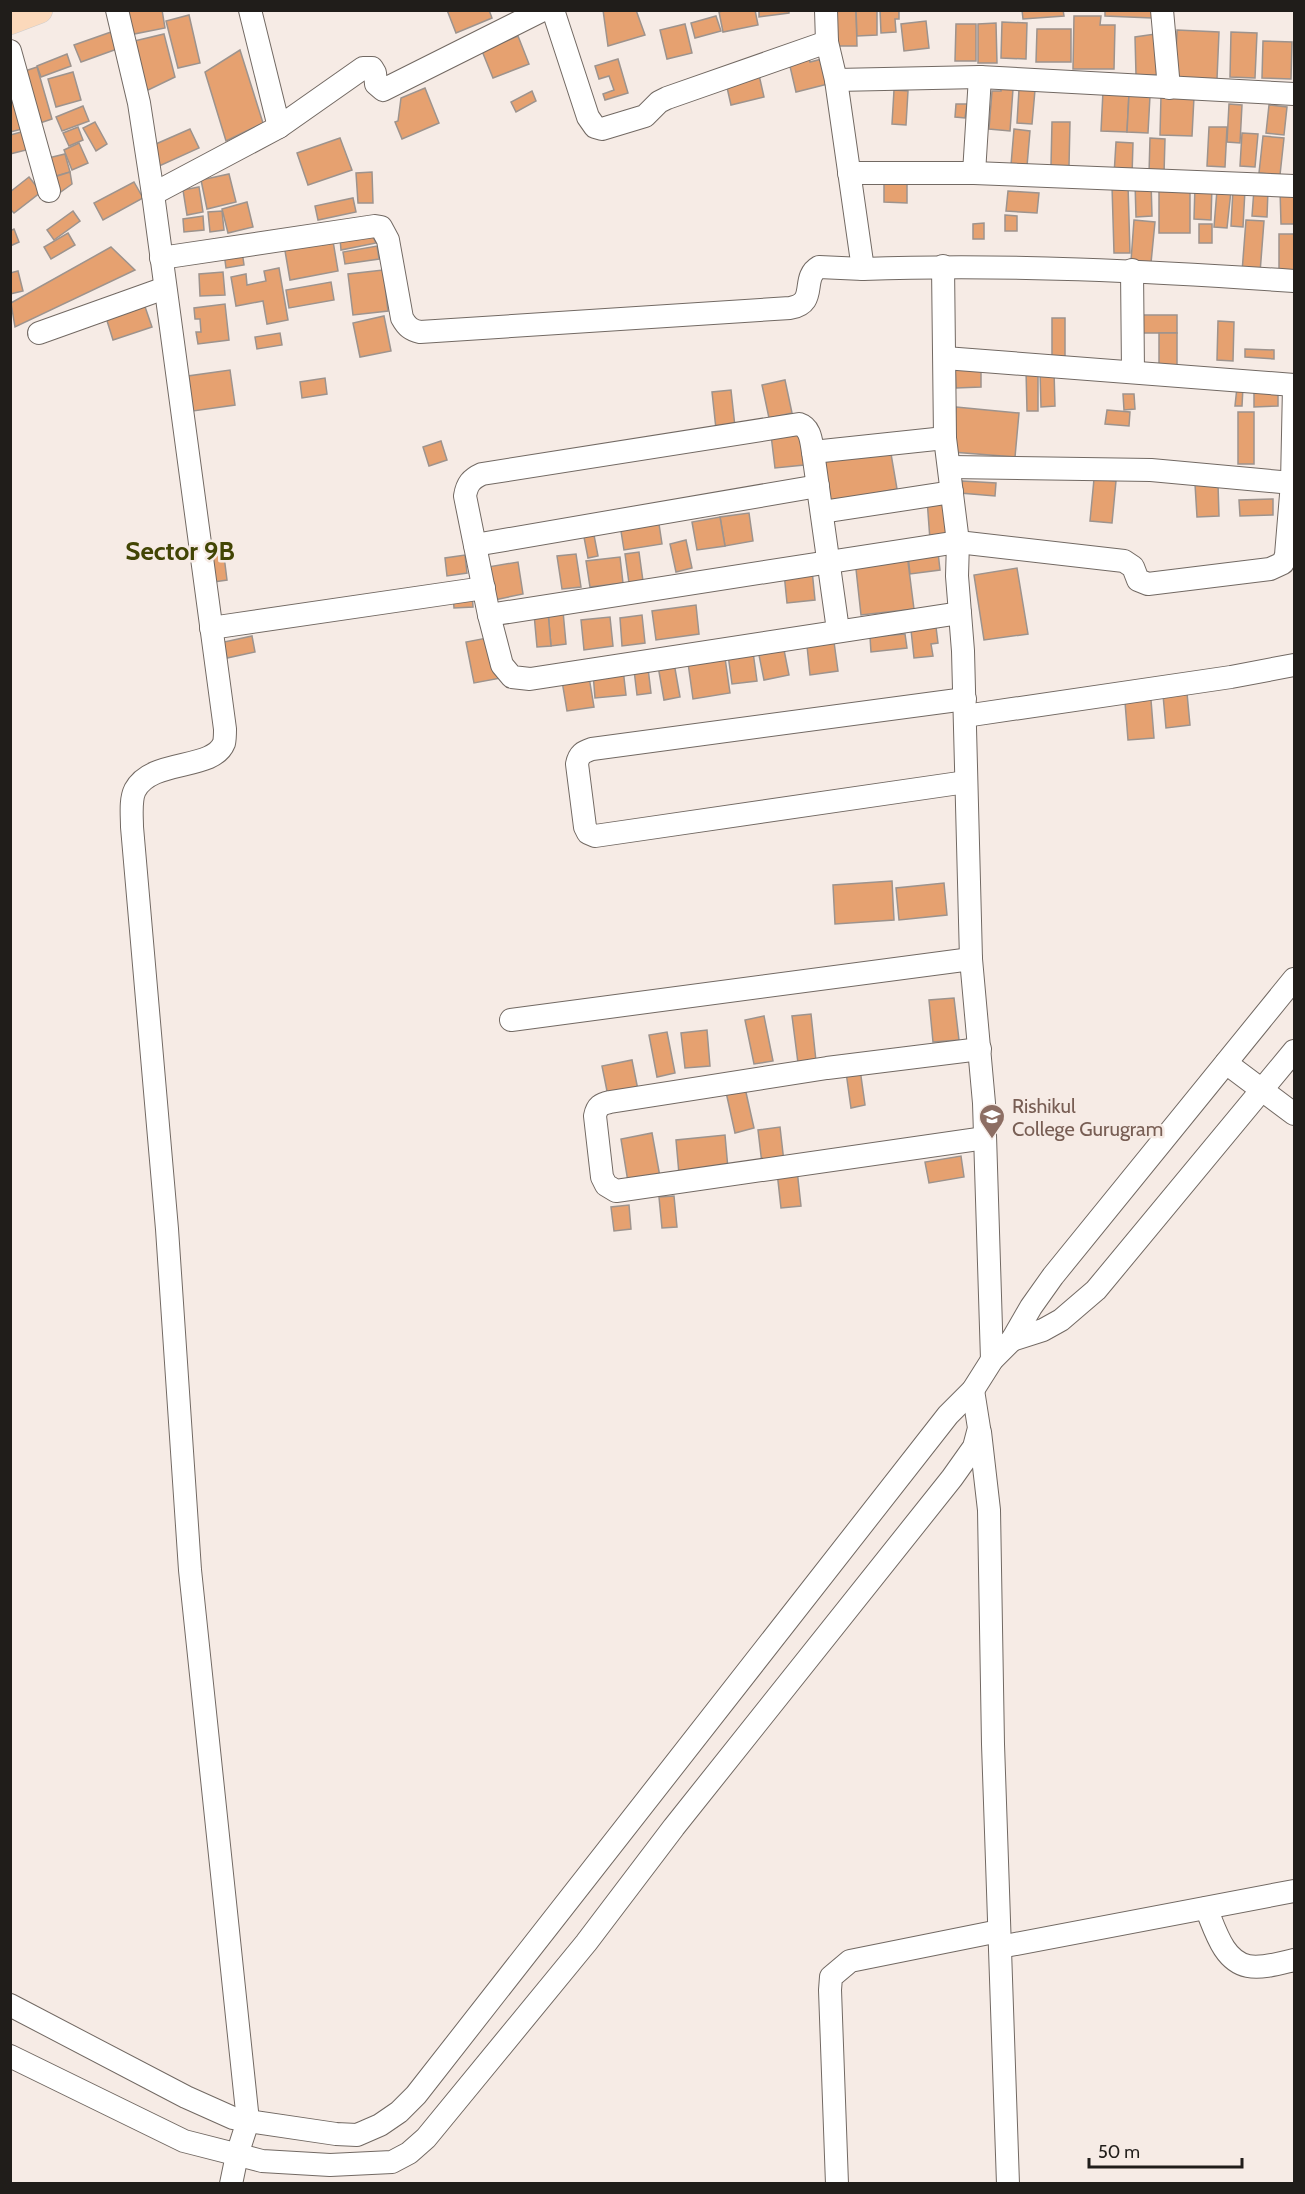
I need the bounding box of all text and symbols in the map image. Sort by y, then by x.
district label: Sector 9B [125,535,235,567]
place label: Rishikul College Gurugram [1012,1094,1163,1141]
school or university icon: Rishikul College Gurugram [977,1102,1007,1140]
scale bar [1089,2131,1242,2169]
text: 50 m [1098,2141,1140,2163]

